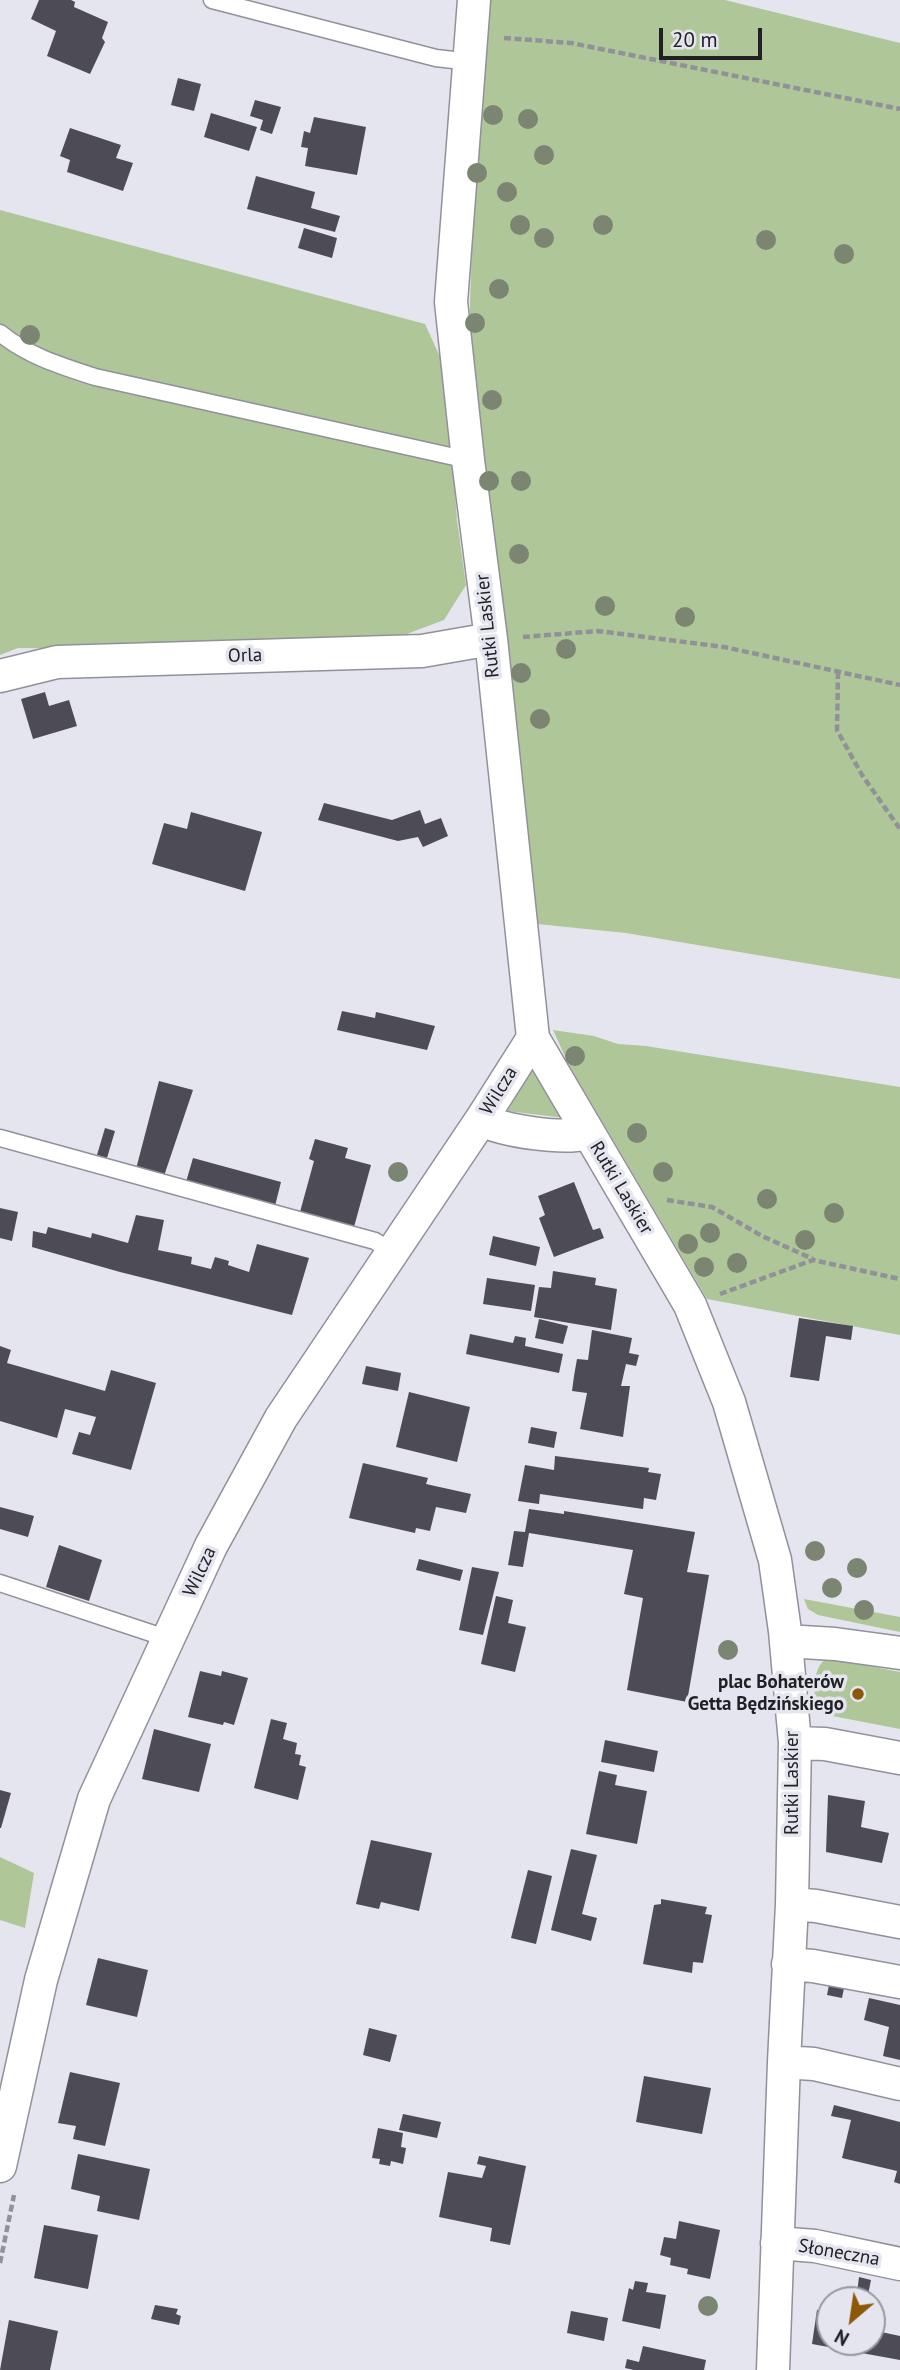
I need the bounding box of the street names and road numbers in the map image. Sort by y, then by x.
street label: Rutki Laskier [471,573,505,679]
street label: Orla [227,644,263,668]
street label: Wilcza [475,1063,523,1119]
street label: Rutki Laskier [584,1137,658,1239]
street label: Wilcza [179,1543,221,1601]
street label: Rutki Laskier [782,1731,804,1835]
street label: Słoneczna [797,2235,881,2271]

